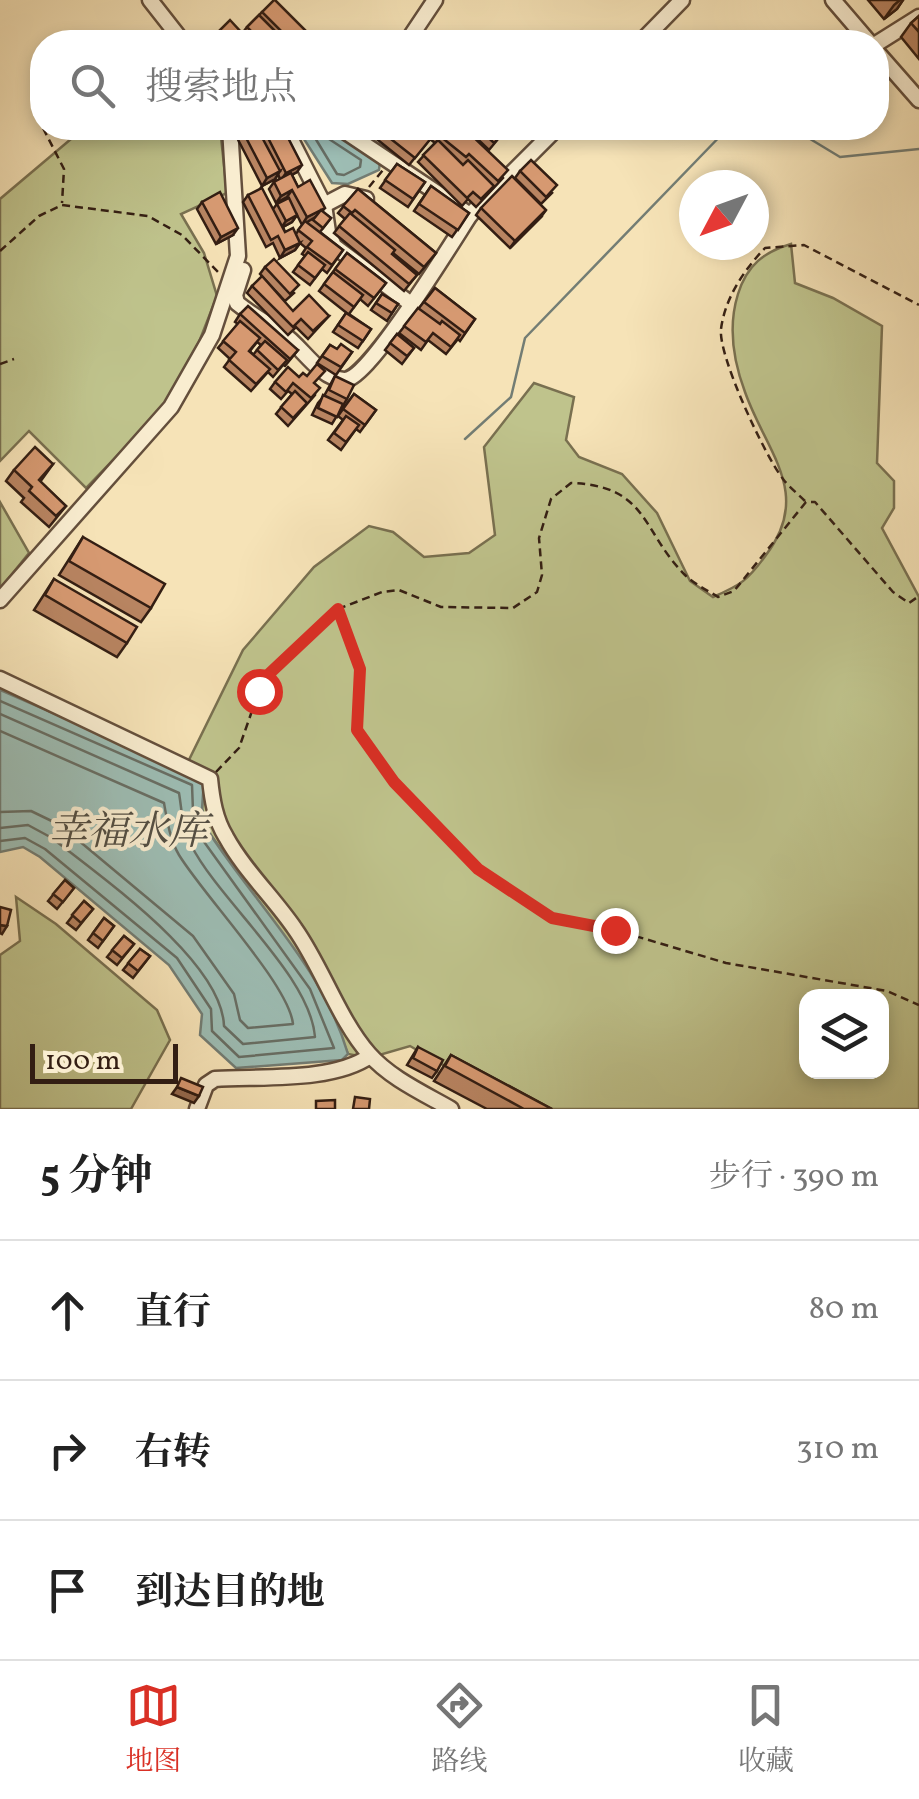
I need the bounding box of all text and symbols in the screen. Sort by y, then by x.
search box [30,30,889,140]
icon: search [65,58,120,113]
text: 搜索地点 [145,63,297,116]
north arrow [679,170,769,260]
route start [237,669,283,715]
water label: 幸福水库 [48,806,214,862]
route end [593,908,639,954]
map controls [799,989,889,1079]
button: layers [799,989,889,1079]
scale bar [30,1039,178,1084]
text: 100 m [45,1042,120,1081]
text: 5 分钟 [40,1149,153,1208]
text: 步行 · 390 m [709,1156,879,1200]
icon: ahead [40,1283,95,1338]
text: 直行 [135,1288,211,1341]
text: 80 m [809,1288,879,1332]
icon: right [40,1423,95,1478]
text: 右转 [135,1428,211,1481]
text: 310 m [796,1428,879,1472]
icon: arrive [40,1563,95,1618]
text: 到达目的地 [135,1568,325,1621]
tab: 地图 [125,1678,181,1782]
tab: 路线 [431,1678,488,1782]
tab: 收藏 [738,1678,794,1782]

